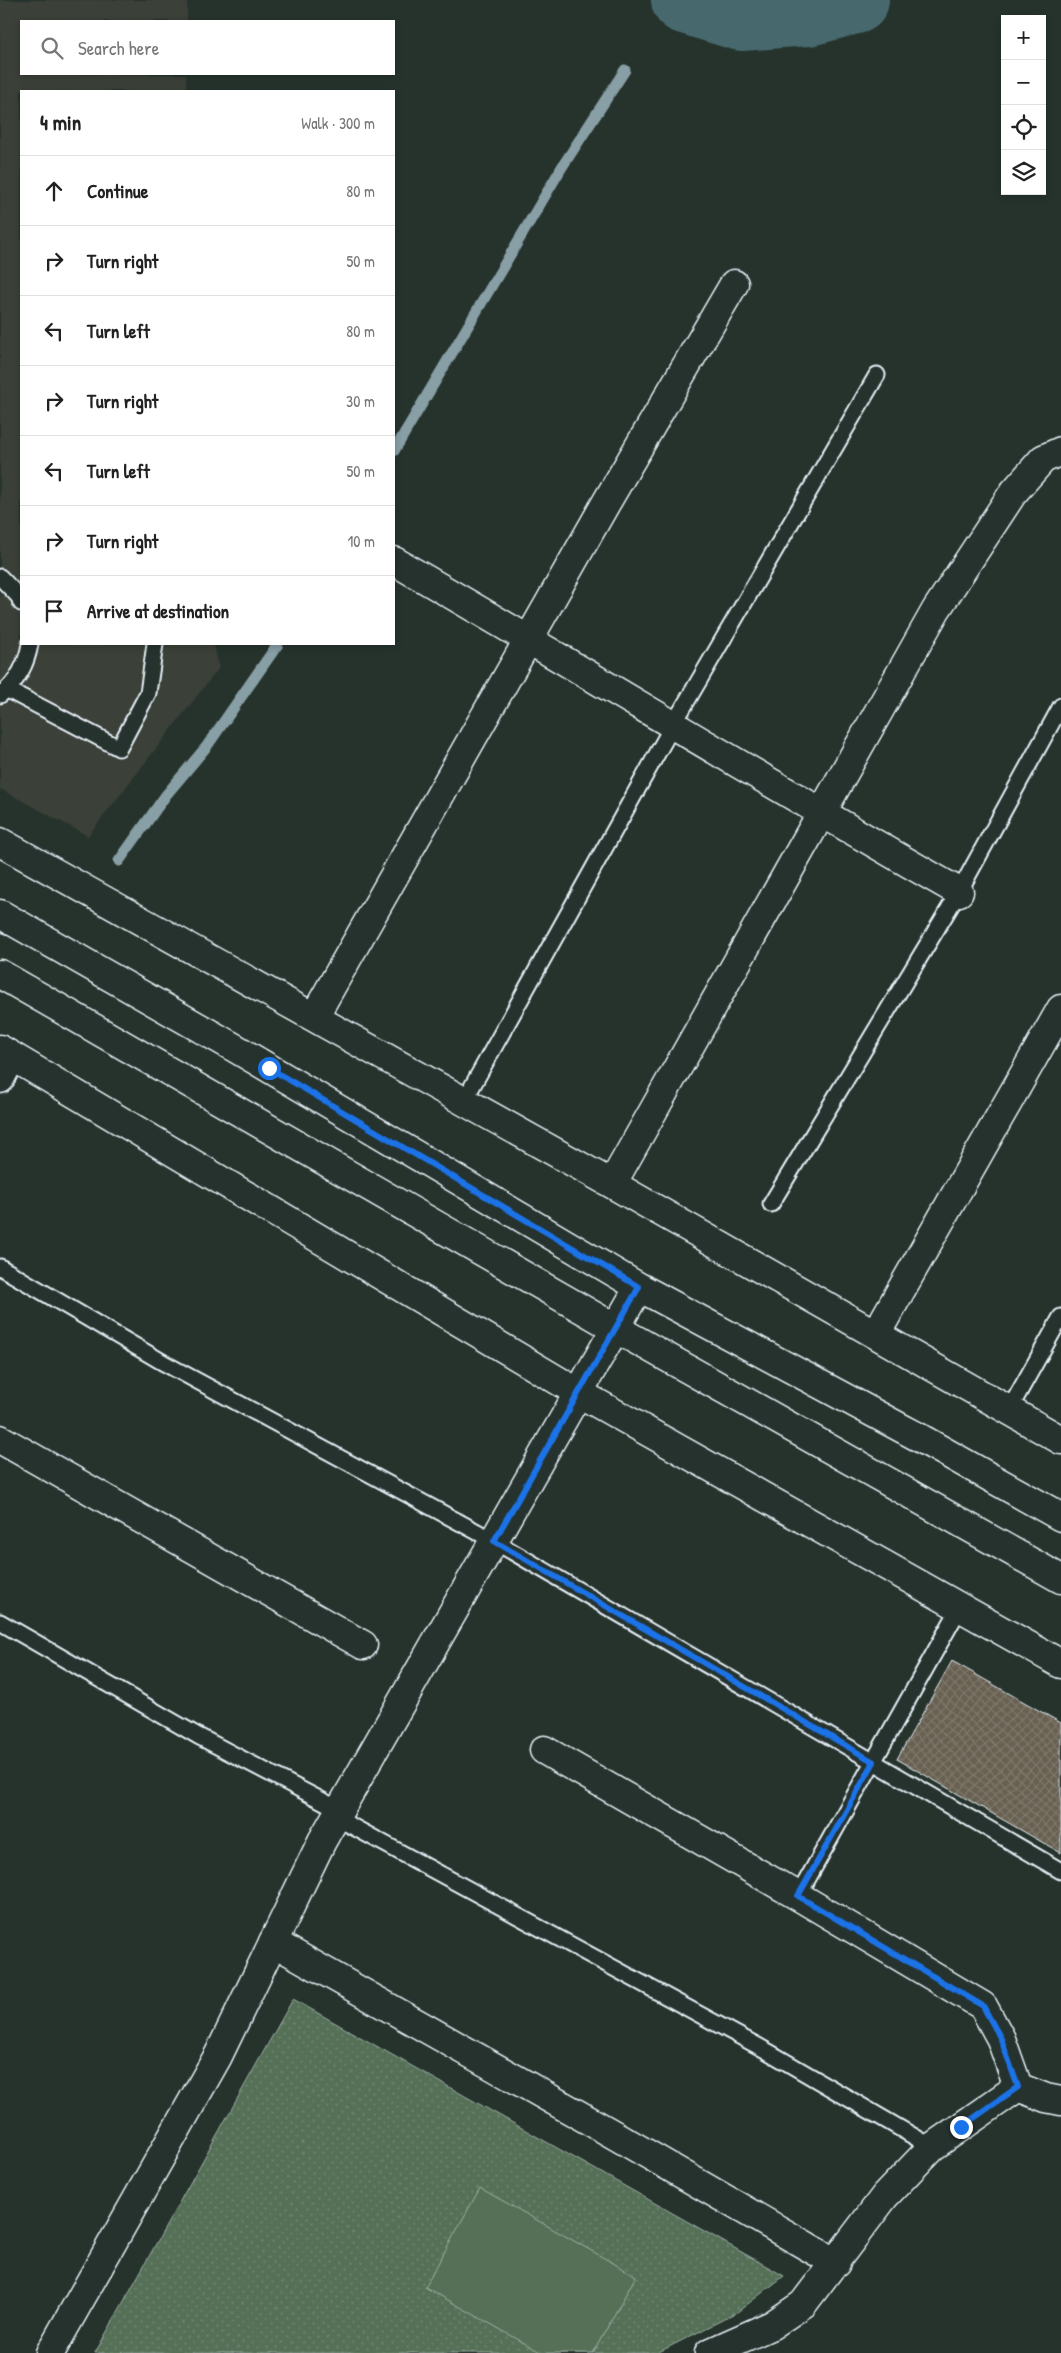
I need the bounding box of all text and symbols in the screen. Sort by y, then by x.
map controls [1001,15,1046,195]
button: + [1001,15,1046,60]
search box [20,20,395,75]
icon: search [38,34,66,62]
text: Search here [78,35,159,61]
button: − [1001,60,1046,105]
button: locate [1001,105,1046,150]
text: 4 min [40,108,81,137]
text: Walk · 300 m [301,112,375,134]
button: layers [1001,150,1046,195]
icon: ahead [40,177,68,205]
text: Continue [87,178,148,204]
text: 80 m [346,180,375,202]
icon: right [40,247,68,275]
text: Turn right [87,248,158,274]
text: 50 m [347,250,375,272]
icon: left [40,317,68,345]
text: Turn left [87,318,150,344]
text: 80 m [346,320,375,342]
icon: right [40,387,68,415]
text: Turn right [87,388,158,414]
text: 30 m [346,390,375,412]
icon: left [40,457,68,485]
text: Turn left [87,458,150,484]
text: 50 m [347,460,375,482]
icon: right [40,527,68,555]
text: Turn right [87,528,158,554]
text: 10 m [347,530,375,552]
icon: arrive [40,597,68,625]
text: Arrive at destination [87,598,229,624]
route start [258,1057,281,1080]
route end [950,2116,973,2139]

